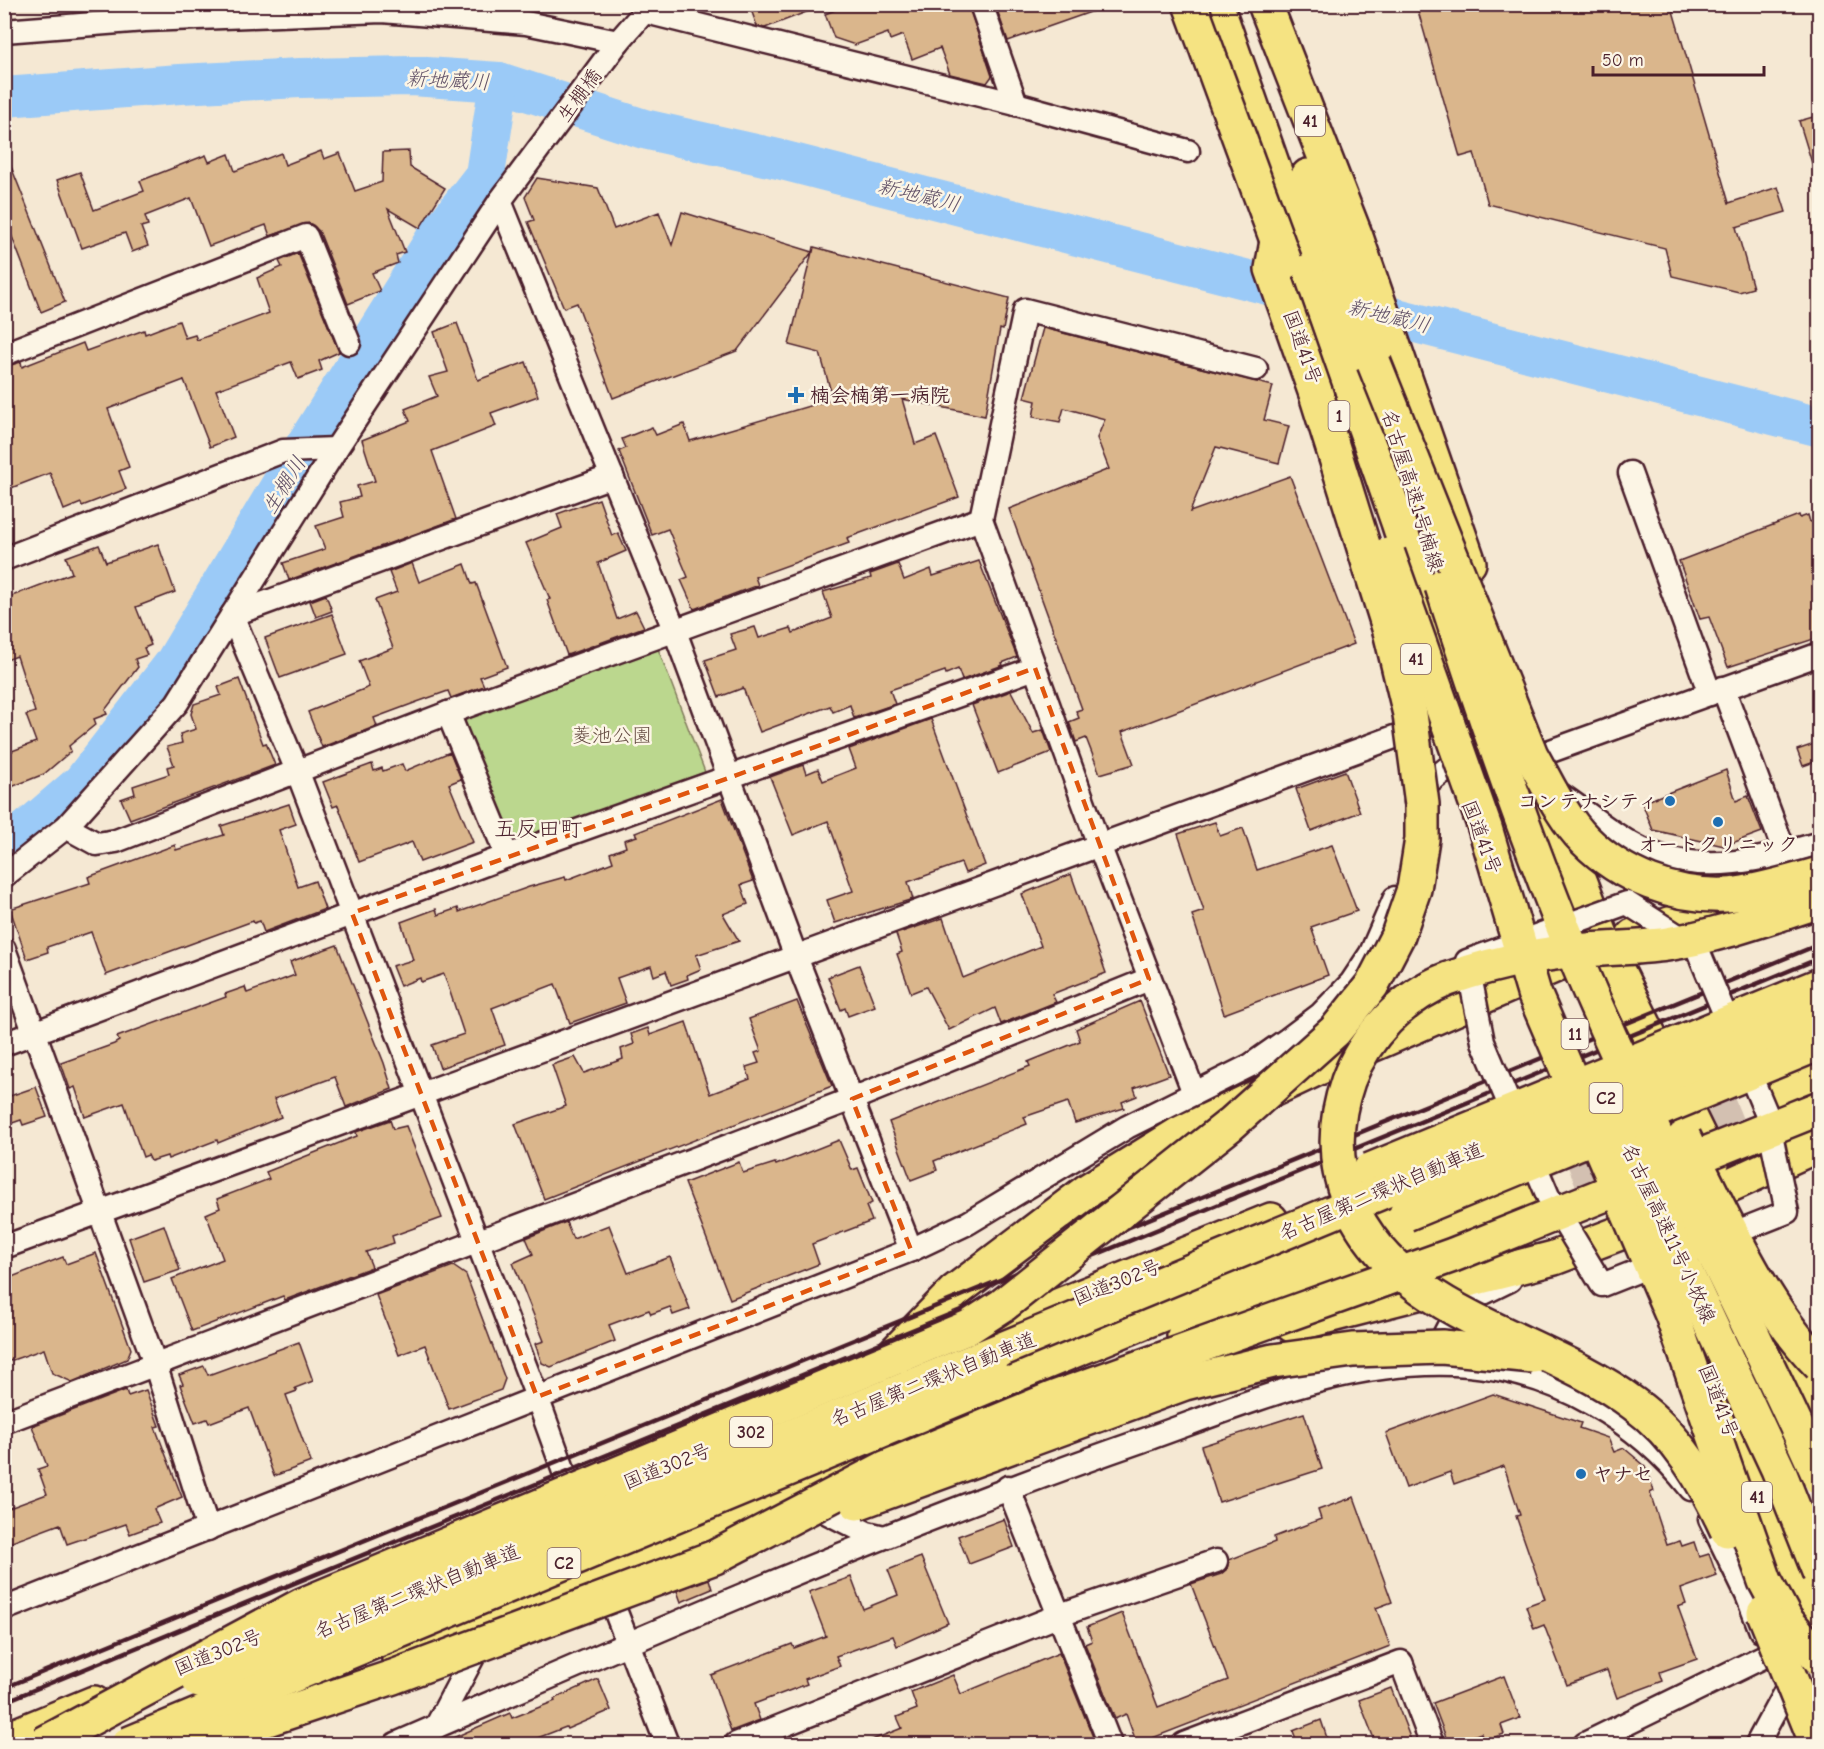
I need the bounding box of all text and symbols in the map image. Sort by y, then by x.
scale bar [1593,39,1764,77]
text: 50 m [1602,50,1644,71]
street label: 生棚橋 [552,64,606,126]
water label: 新地蔵川 [405,66,491,94]
road number: 41 [1295,106,1325,136]
water label: 新地蔵川 [875,173,963,217]
water label: 新地蔵川 [1345,294,1433,338]
street label: 国道41号 [1278,307,1327,388]
place label: 楠会楠第一病院 [810,384,950,407]
marker: 楠会楠第一病院 [787,386,805,404]
road number: 1 [1328,401,1350,431]
street label: 名古屋高速1号楠線 [1377,406,1448,574]
water label: 生棚川 [257,452,311,518]
road number: 41 [1401,644,1431,674]
park label: 菱池公園 [572,724,652,747]
place label: コンテナシティ [1518,790,1658,813]
marker: コンテナシティ [1663,794,1677,808]
street label: 国道41号 [1457,797,1506,878]
marker: オートクリニック [1711,815,1725,829]
district label: 五反田町 [494,816,582,842]
place label: オートクリニック [1638,833,1798,856]
road number: 11 [1562,1019,1588,1049]
road number: C2 [1590,1083,1622,1113]
street label: 名古屋第二環状自動車道 [1275,1138,1487,1245]
street label: 名古屋高速11号小牧線 [1617,1140,1720,1327]
street label: 国道302号 [1070,1254,1165,1311]
street label: 名古屋第二環状自動車道 [827,1328,1039,1431]
street label: 国道41号 [1694,1361,1743,1442]
road number: 302 [730,1417,772,1447]
street label: 国道302号 [620,1438,715,1495]
place label: ヤナセ [1593,1463,1653,1486]
marker: ヤナセ [1574,1467,1588,1481]
road number: 41 [1742,1482,1772,1512]
street label: 名古屋第二環状自動車道 [311,1540,523,1643]
road number: C2 [548,1548,580,1578]
street label: 国道302号 [171,1624,266,1681]

